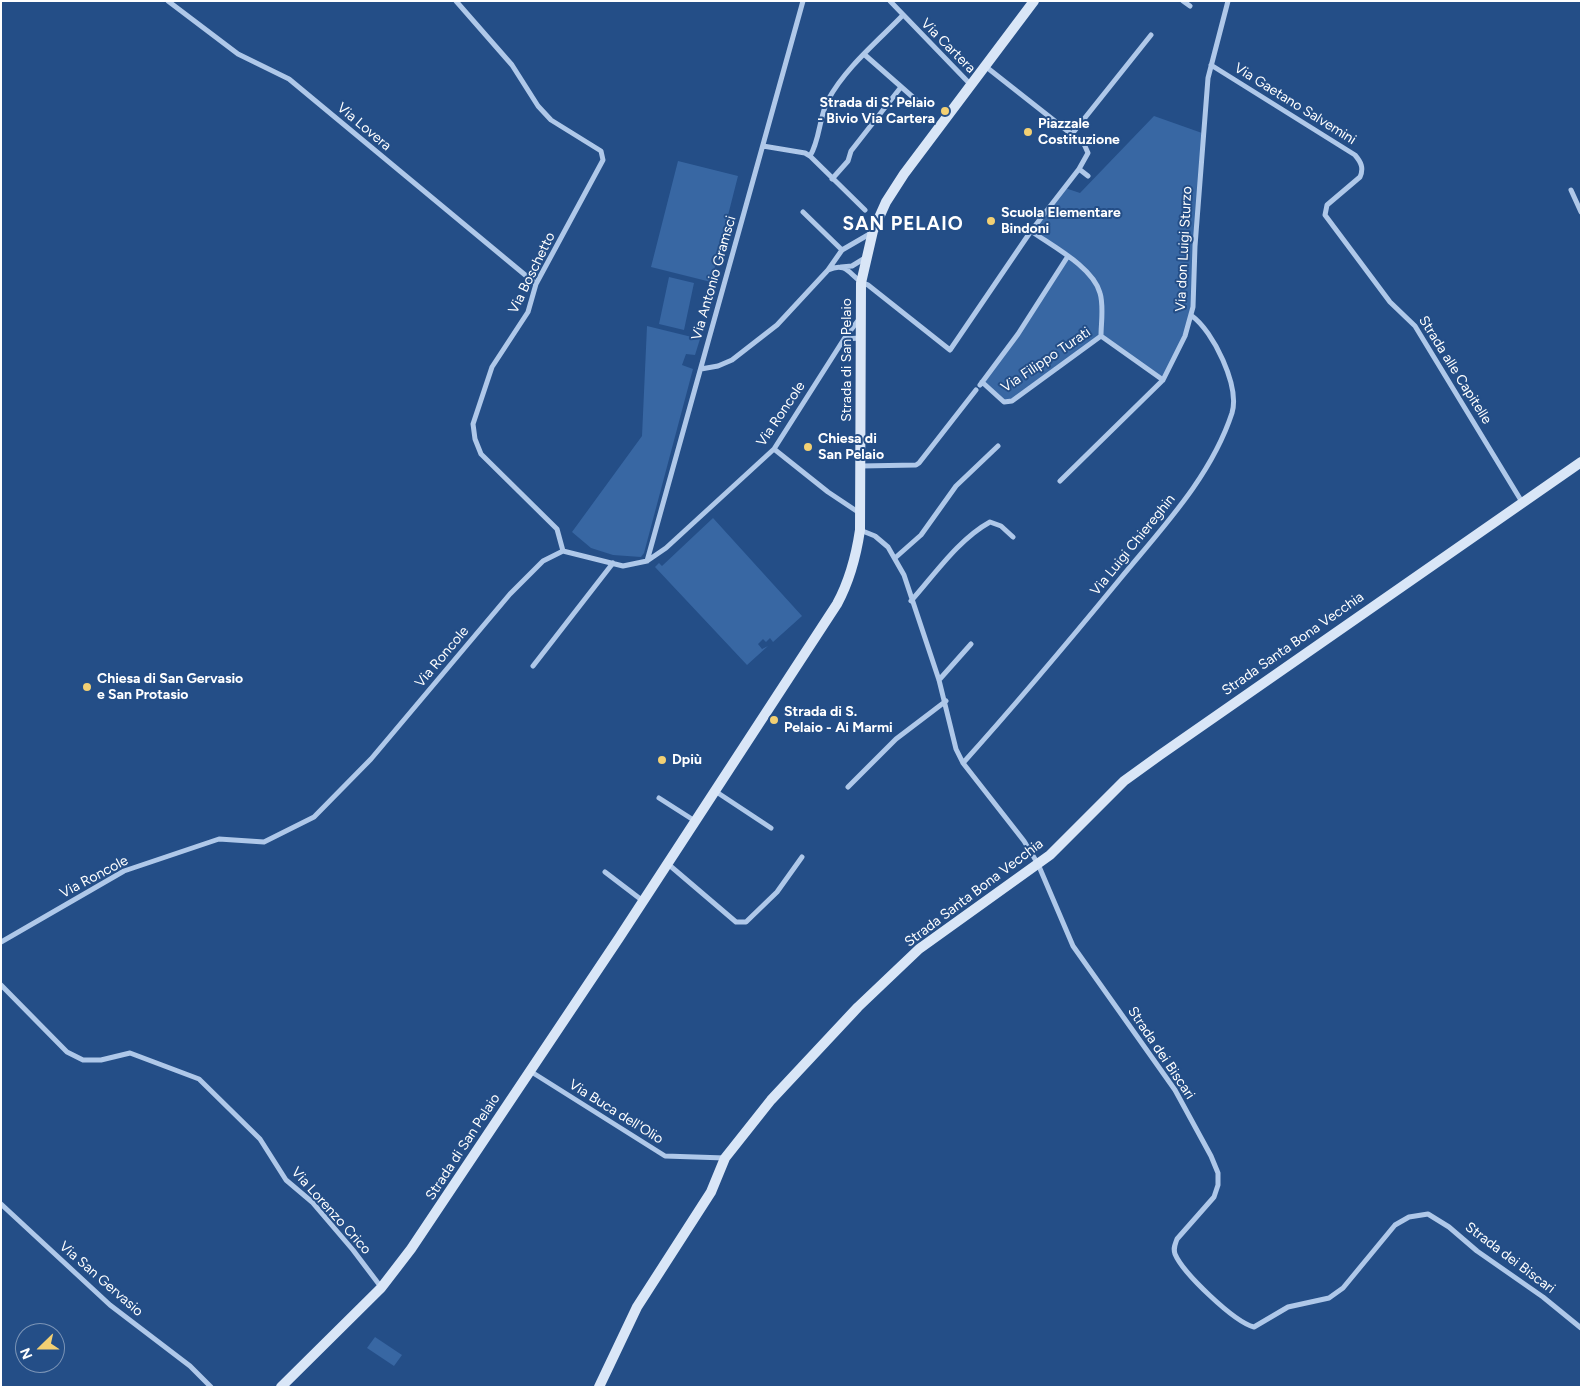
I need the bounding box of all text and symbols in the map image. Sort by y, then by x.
street label: Via Cartera [917,15,979,77]
street label: Via Gaetano Salvemini [1231,60,1359,148]
place label: Strada di S. Pelaio - Bivio Via Cartera [817,95,935,128]
street label: Via Lovera [334,100,394,154]
marker: Strada di S. Pelaio - Bivio Via Cartera [939,105,951,117]
place label: Piazzale Costituzione [1038,116,1120,148]
marker: Piazzale Costituzione [1022,126,1034,138]
street label: Via don Luigi Sturzo [1172,186,1196,312]
place label: Scuola Elementare Bindoni [1001,205,1121,238]
district label: SAN PELAIO [841,213,965,235]
street label: Via Antonio Gramsci [688,214,740,342]
marker: Scuola Elementare Bindoni [985,215,997,227]
street label: Via Boschetto [505,230,559,316]
street label: Strada di San Pelaio [839,298,855,422]
street label: Strada alle Capitelle [1415,313,1495,427]
street label: Via Filippo Turati [998,324,1094,396]
street label: Via Roncole [753,378,809,450]
place label: Chiesa di San Pelaio [818,431,884,464]
marker: Chiesa di San Pelaio [802,441,814,453]
street label: Via Luigi Chiereghin [1087,491,1179,599]
street label: Strada Santa Bona Vecchia [1219,589,1367,699]
street label: Via Roncole [412,623,472,691]
place label: Chiesa di San Gervasio e San Protasio [97,671,243,704]
marker: Chiesa di San Gervasio e San Protasio [81,681,93,693]
place label: Strada di S. Pelaio - Ai Marmi [784,704,893,736]
marker: Strada di S. Pelaio - Ai Marmi [768,714,780,726]
place label: Dpiù [672,752,702,768]
marker: Dpiù [656,754,668,766]
street label: Strada Santa Bona Vecchia [901,835,1047,951]
street label: Via Roncole [57,852,131,902]
street label: Strada dei Biscari [1124,1003,1198,1103]
street label: Via Buca dell'Olio [566,1076,666,1148]
street label: Strada di San Pelaio [422,1091,504,1203]
street label: Via Lorenzo Crico [288,1164,374,1258]
street label: Strada dei Biscari [1462,1219,1558,1297]
street label: Via San Gervasio [56,1238,146,1320]
north arrow [15,1323,65,1373]
text: N [17,1345,36,1362]

